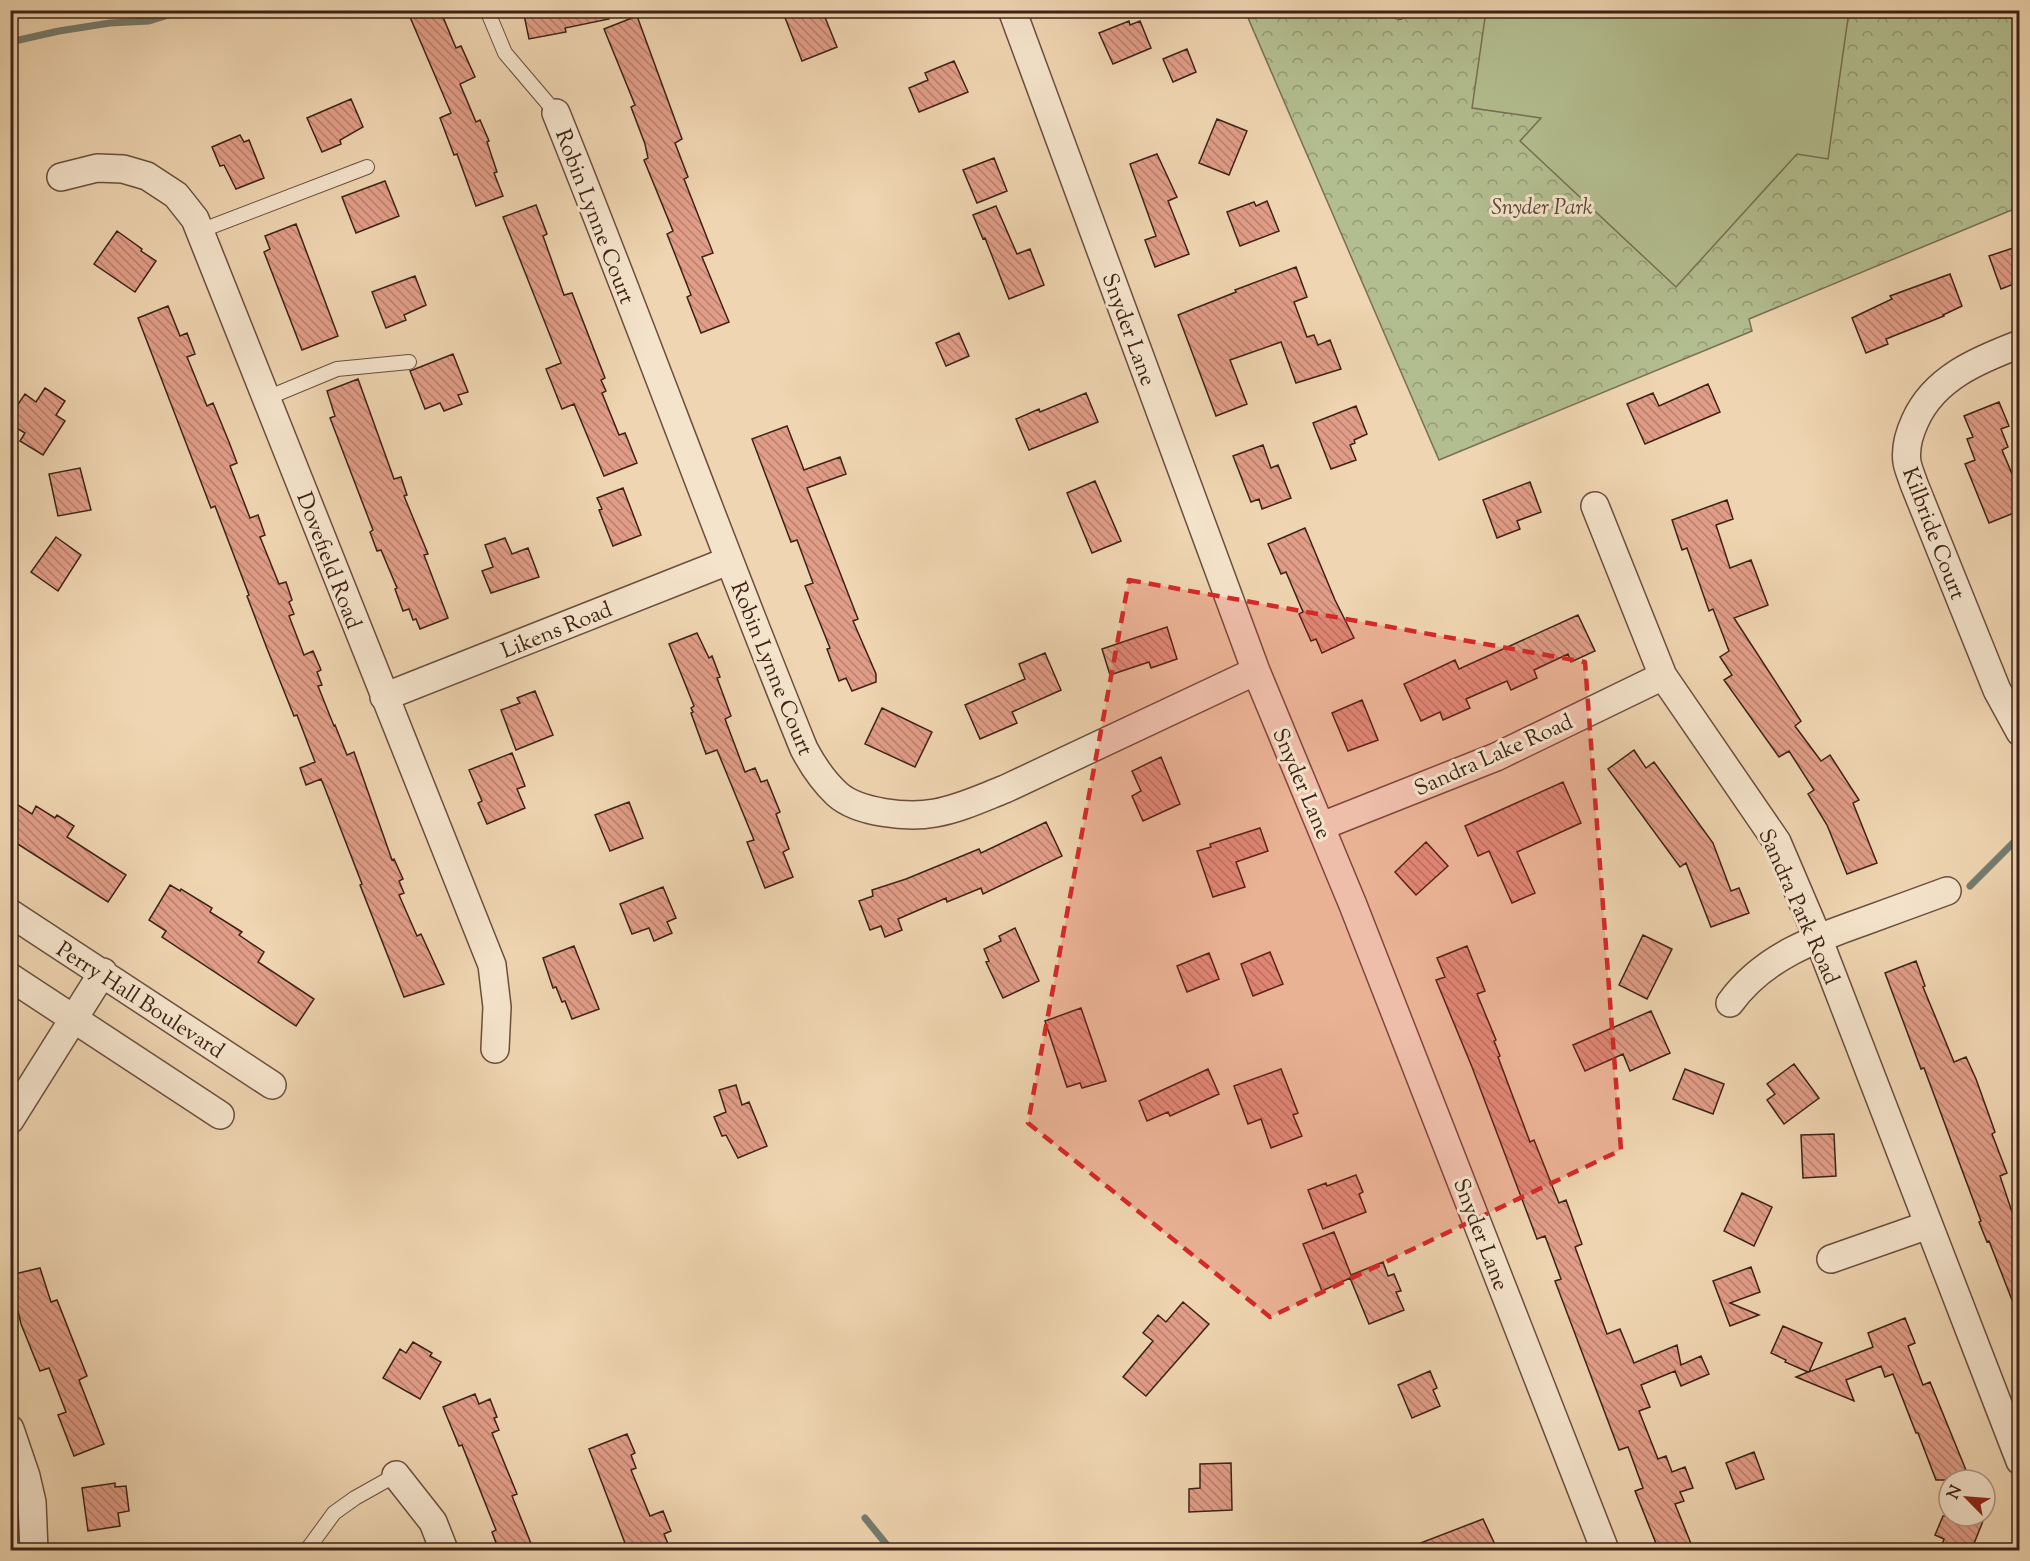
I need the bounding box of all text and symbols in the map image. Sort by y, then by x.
street label: Robin Lynne Court [545,125,641,310]
park label: Snyder Park [1491,193,1593,225]
street label: Snyder Lane [1092,269,1162,391]
street label: Kilbride Court [1892,463,1972,605]
street label: Dovefield Road [286,488,368,634]
street label: Robin Lynne Court [721,577,820,761]
street label: Likens Road [497,595,617,669]
street label: Sandra Lake Road [1410,707,1579,806]
street label: Snyder Lane [1262,724,1338,845]
street label: Sandra Park Road [1749,824,1846,990]
street label: Perry Hall Boulevard [49,935,230,1068]
street label: Snyder Lane [1443,1174,1515,1296]
north arrow [1937,1468,1997,1528]
text: N [1943,1482,1969,1503]

